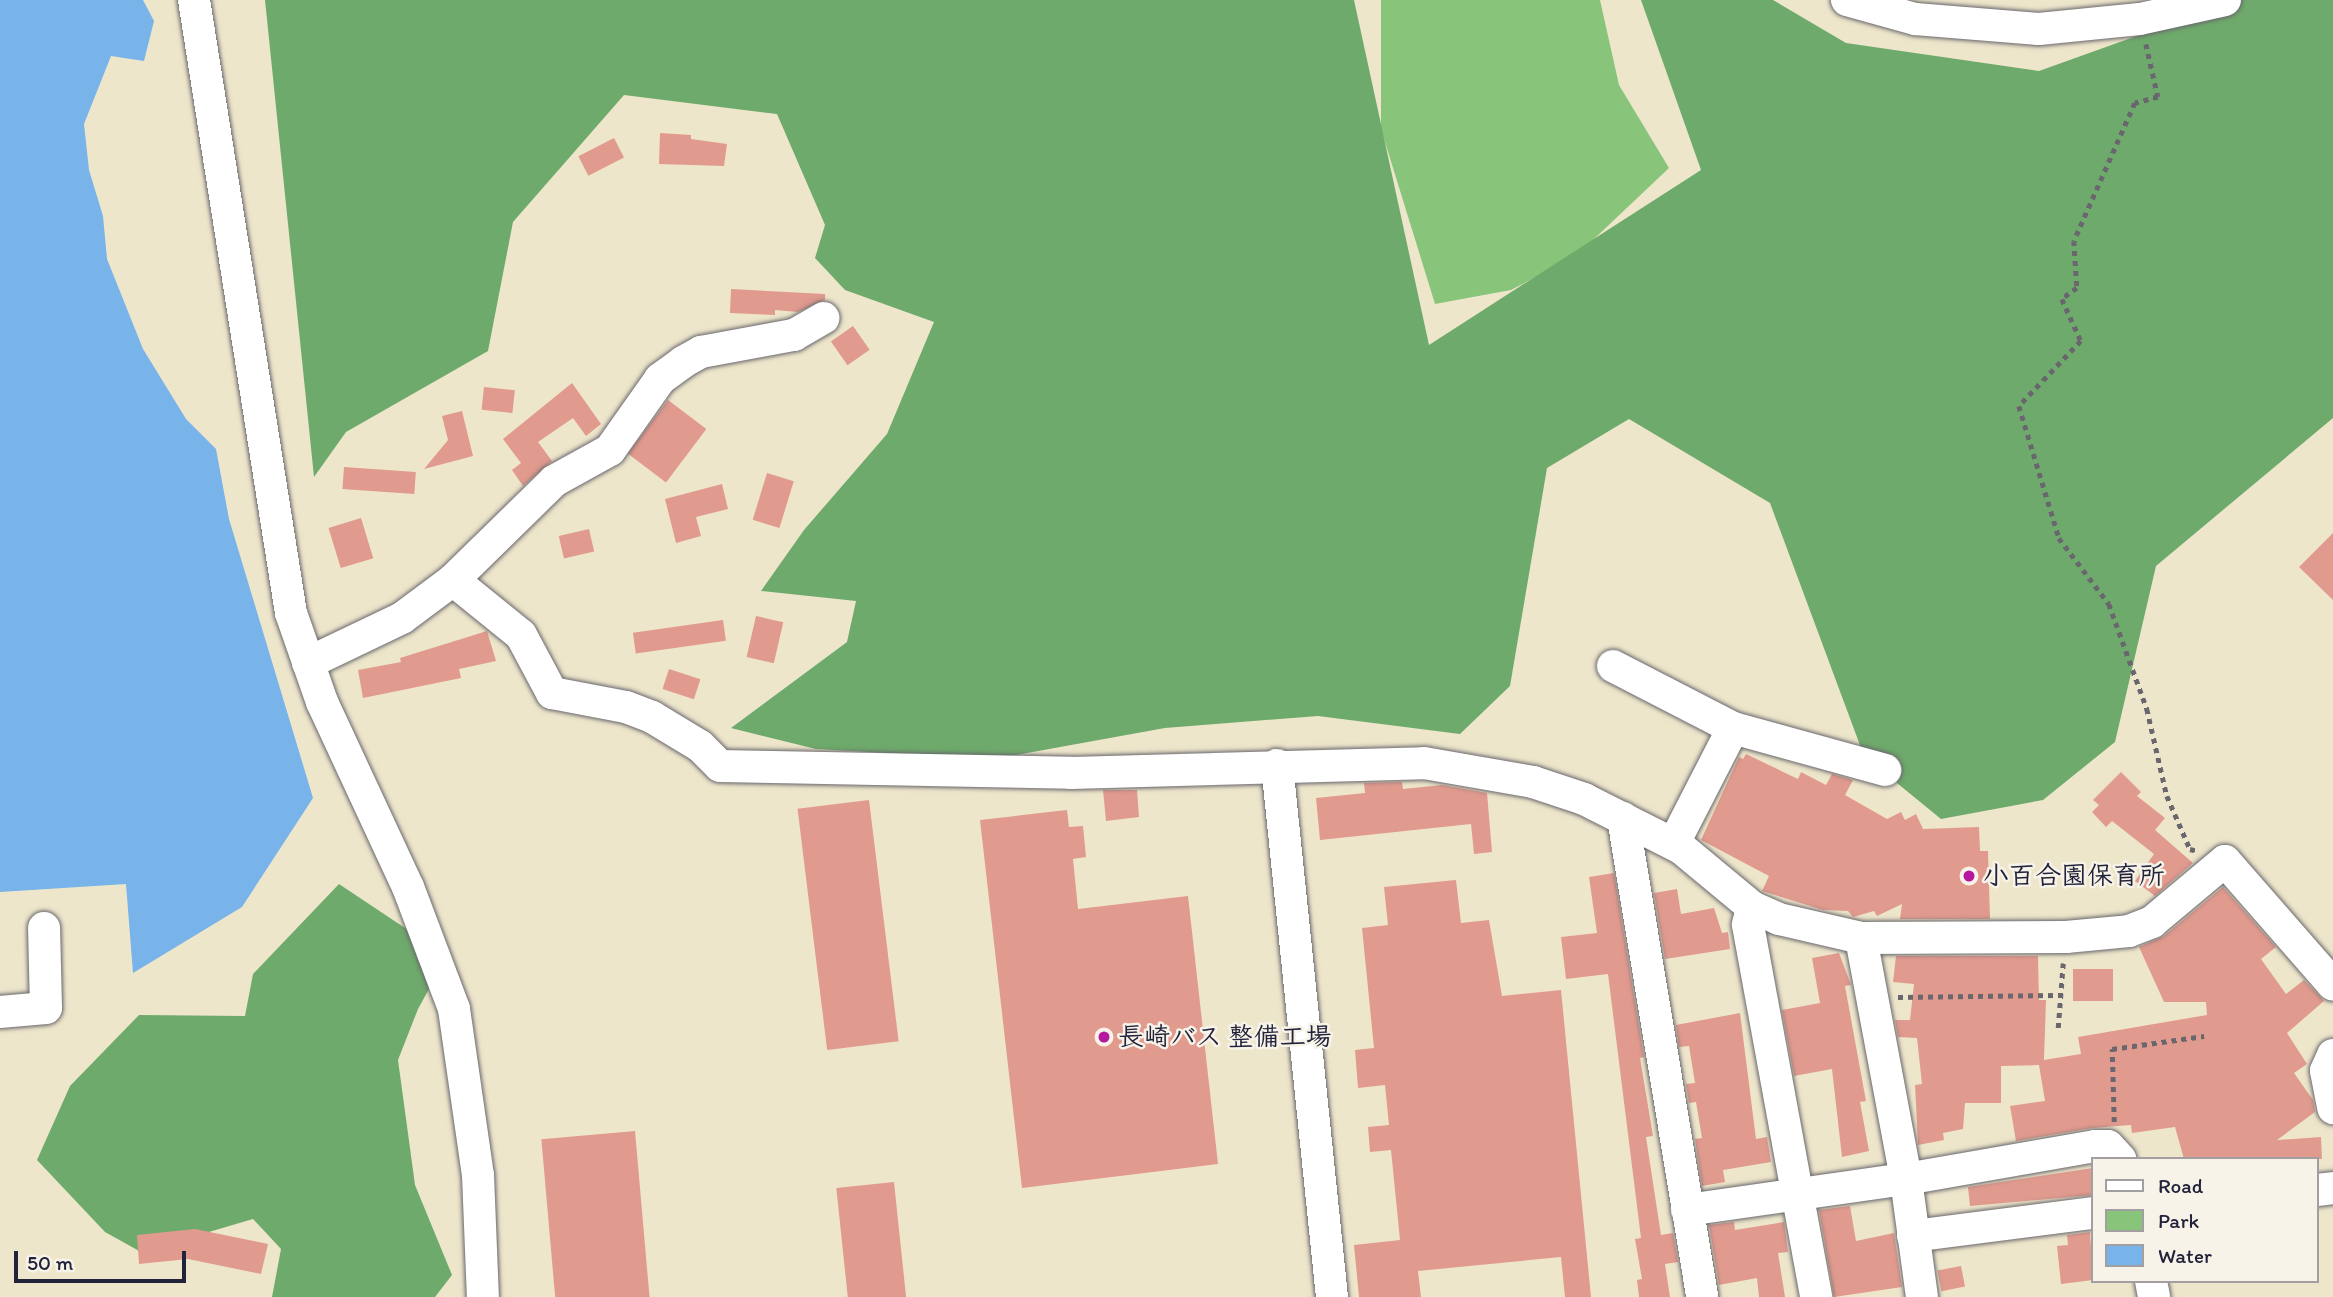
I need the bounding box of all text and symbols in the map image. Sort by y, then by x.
place label: 小百合園保育所 [1983,860,2165,892]
marker: 小百合園保育所 [1961,868,1977,884]
place label: 長崎バス 整備工場 [1118,1021,1332,1053]
marker: 長崎バス 整備工場 [1096,1029,1112,1045]
legend [2092,1157,2319,1283]
text: Road [2158,1173,2203,1198]
text: Park [2158,1208,2199,1233]
scale bar [18,1238,189,1282]
text: Water [2158,1243,2212,1268]
text: 50 m [27,1250,73,1275]

